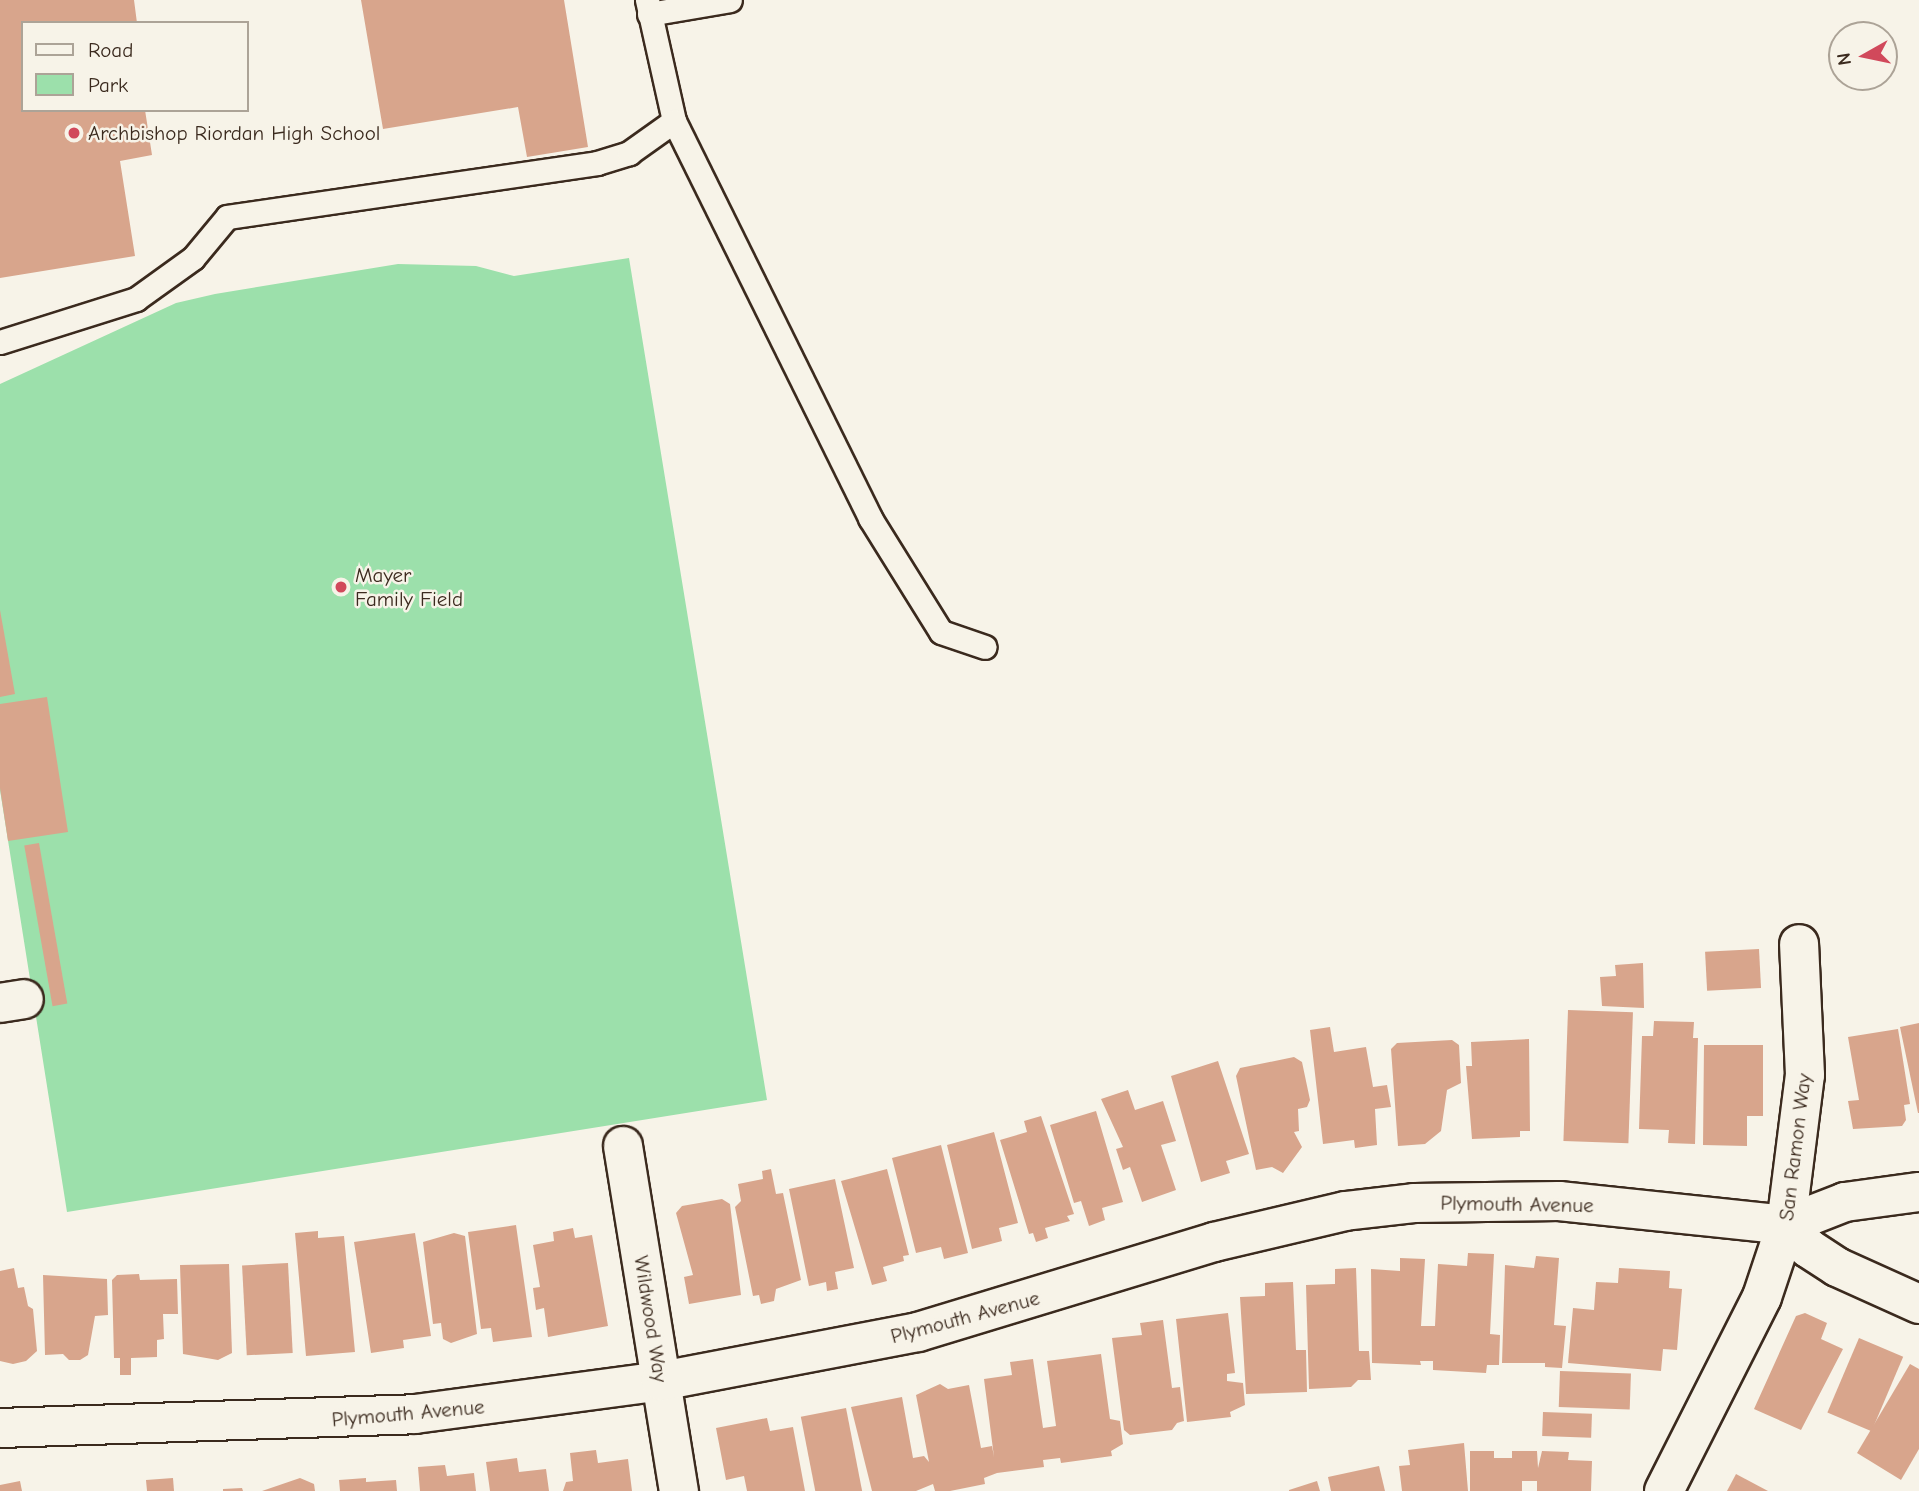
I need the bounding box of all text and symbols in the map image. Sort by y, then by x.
legend [21,21,248,112]
north arrow [1828,21,1898,91]
text: Road [88,38,133,62]
text: N [1832,51,1856,67]
text: Park [88,73,128,97]
place label: Archbishop Riordan High School [88,120,380,146]
marker: Archbishop Riordan High School [66,125,82,141]
place label: Mayer Family Field [355,562,463,612]
marker: Mayer Family Field [333,579,349,595]
street label: San Ramon Way [1773,1072,1817,1222]
street label: Plymouth Avenue [1440,1190,1594,1218]
street label: Wildwood Way [629,1254,673,1384]
street label: Plymouth Avenue [888,1285,1042,1349]
street label: Plymouth Avenue [331,1394,485,1432]

